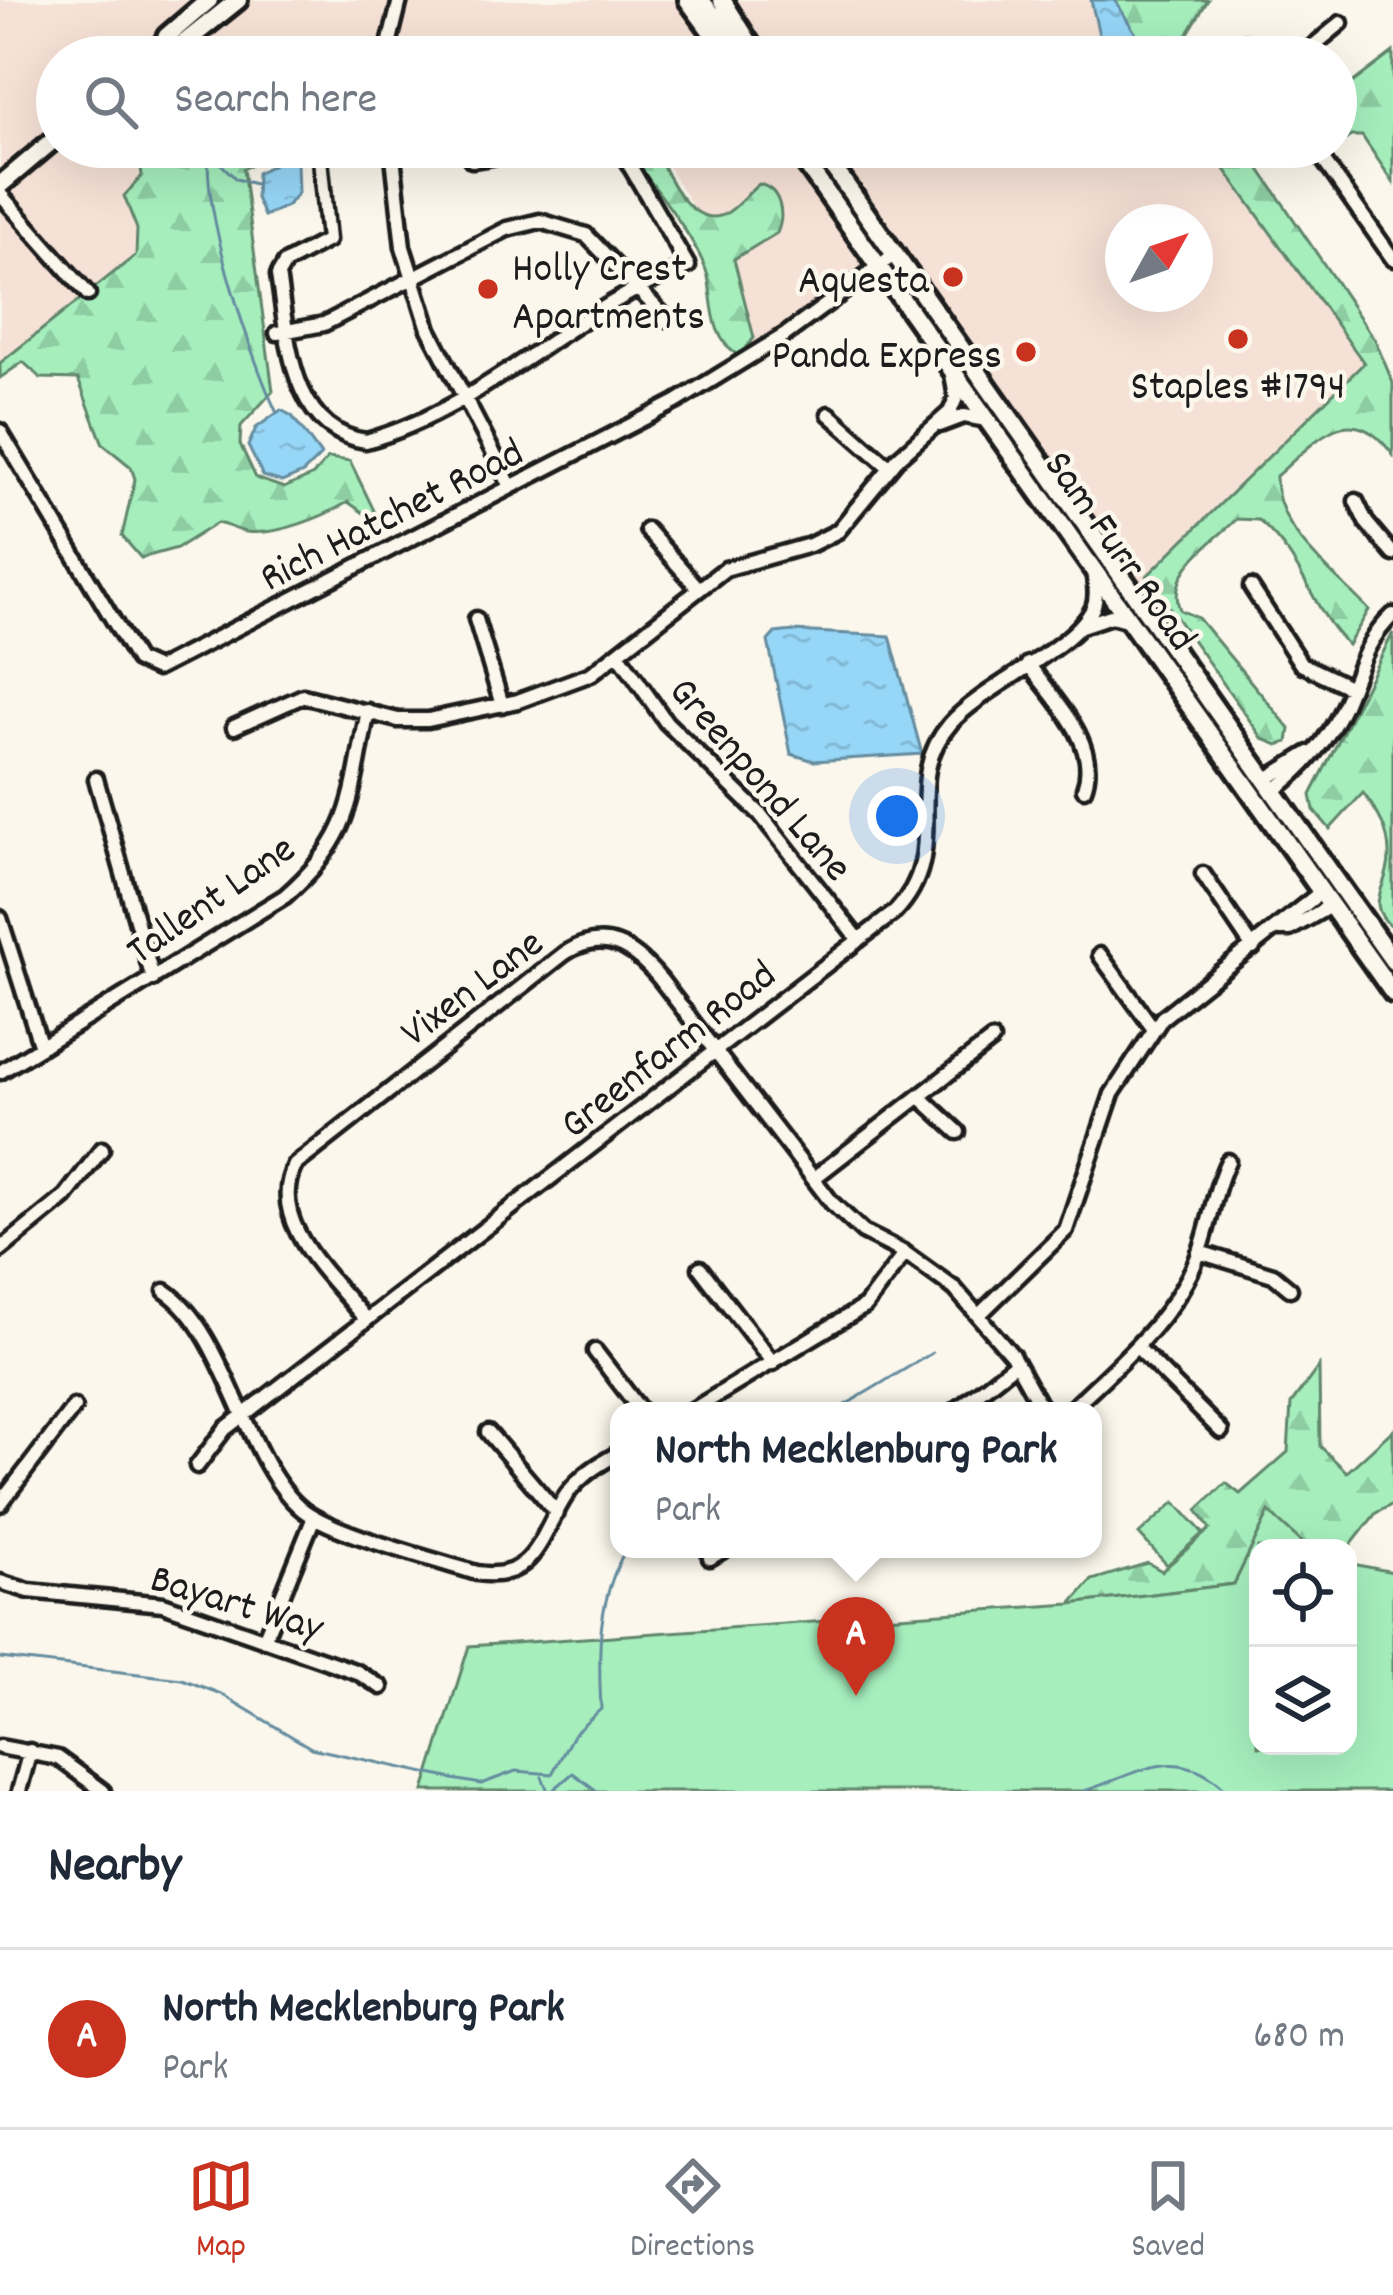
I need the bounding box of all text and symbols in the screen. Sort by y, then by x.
search box [36,36,1357,168]
icon: search [78,69,144,135]
text: Search here [174,70,377,134]
north arrow [1105,204,1213,312]
place label: Holly Crest Apartments [512,242,705,350]
place label: Aquesta [798,254,930,314]
marker: Aquesta [940,264,966,290]
marker: Holly Crest Apartments [475,276,501,302]
marker: Staples #1794 [1225,326,1251,352]
place label: Panda Express [771,329,1002,389]
marker: Panda Express [1013,339,1039,365]
place label: Staples #1794 [1131,360,1345,420]
street label: Rich Hatchet Road [251,426,535,611]
street label: Sam Furr Road [1026,440,1209,666]
street label: Greenpond Lane [652,666,864,897]
your location [867,786,927,846]
street label: Tallent Lane [116,822,310,983]
street label: Vixen Lane [390,917,558,1064]
street label: Greenfarm Road [549,949,791,1156]
popup [610,1402,1102,1558]
text: North Mecklenburg Park [655,1421,1057,1485]
text: Park [655,1485,721,1540]
map controls [1249,1539,1357,1755]
button: locate [1249,1539,1357,1647]
street label: Bayart Way [142,1552,331,1662]
pin: A [817,1597,895,1696]
button: layers [1249,1647,1357,1755]
text: Nearby [48,1833,181,1905]
text: North Mecklenburg Park [162,1979,565,2043]
text: A [76,2011,98,2066]
text: 680 m [1253,2011,1345,2066]
text: Park [162,2043,228,2098]
tab: Map [188,2153,254,2272]
tab: Directions [630,2153,755,2272]
tab: Saved [1131,2153,1205,2272]

